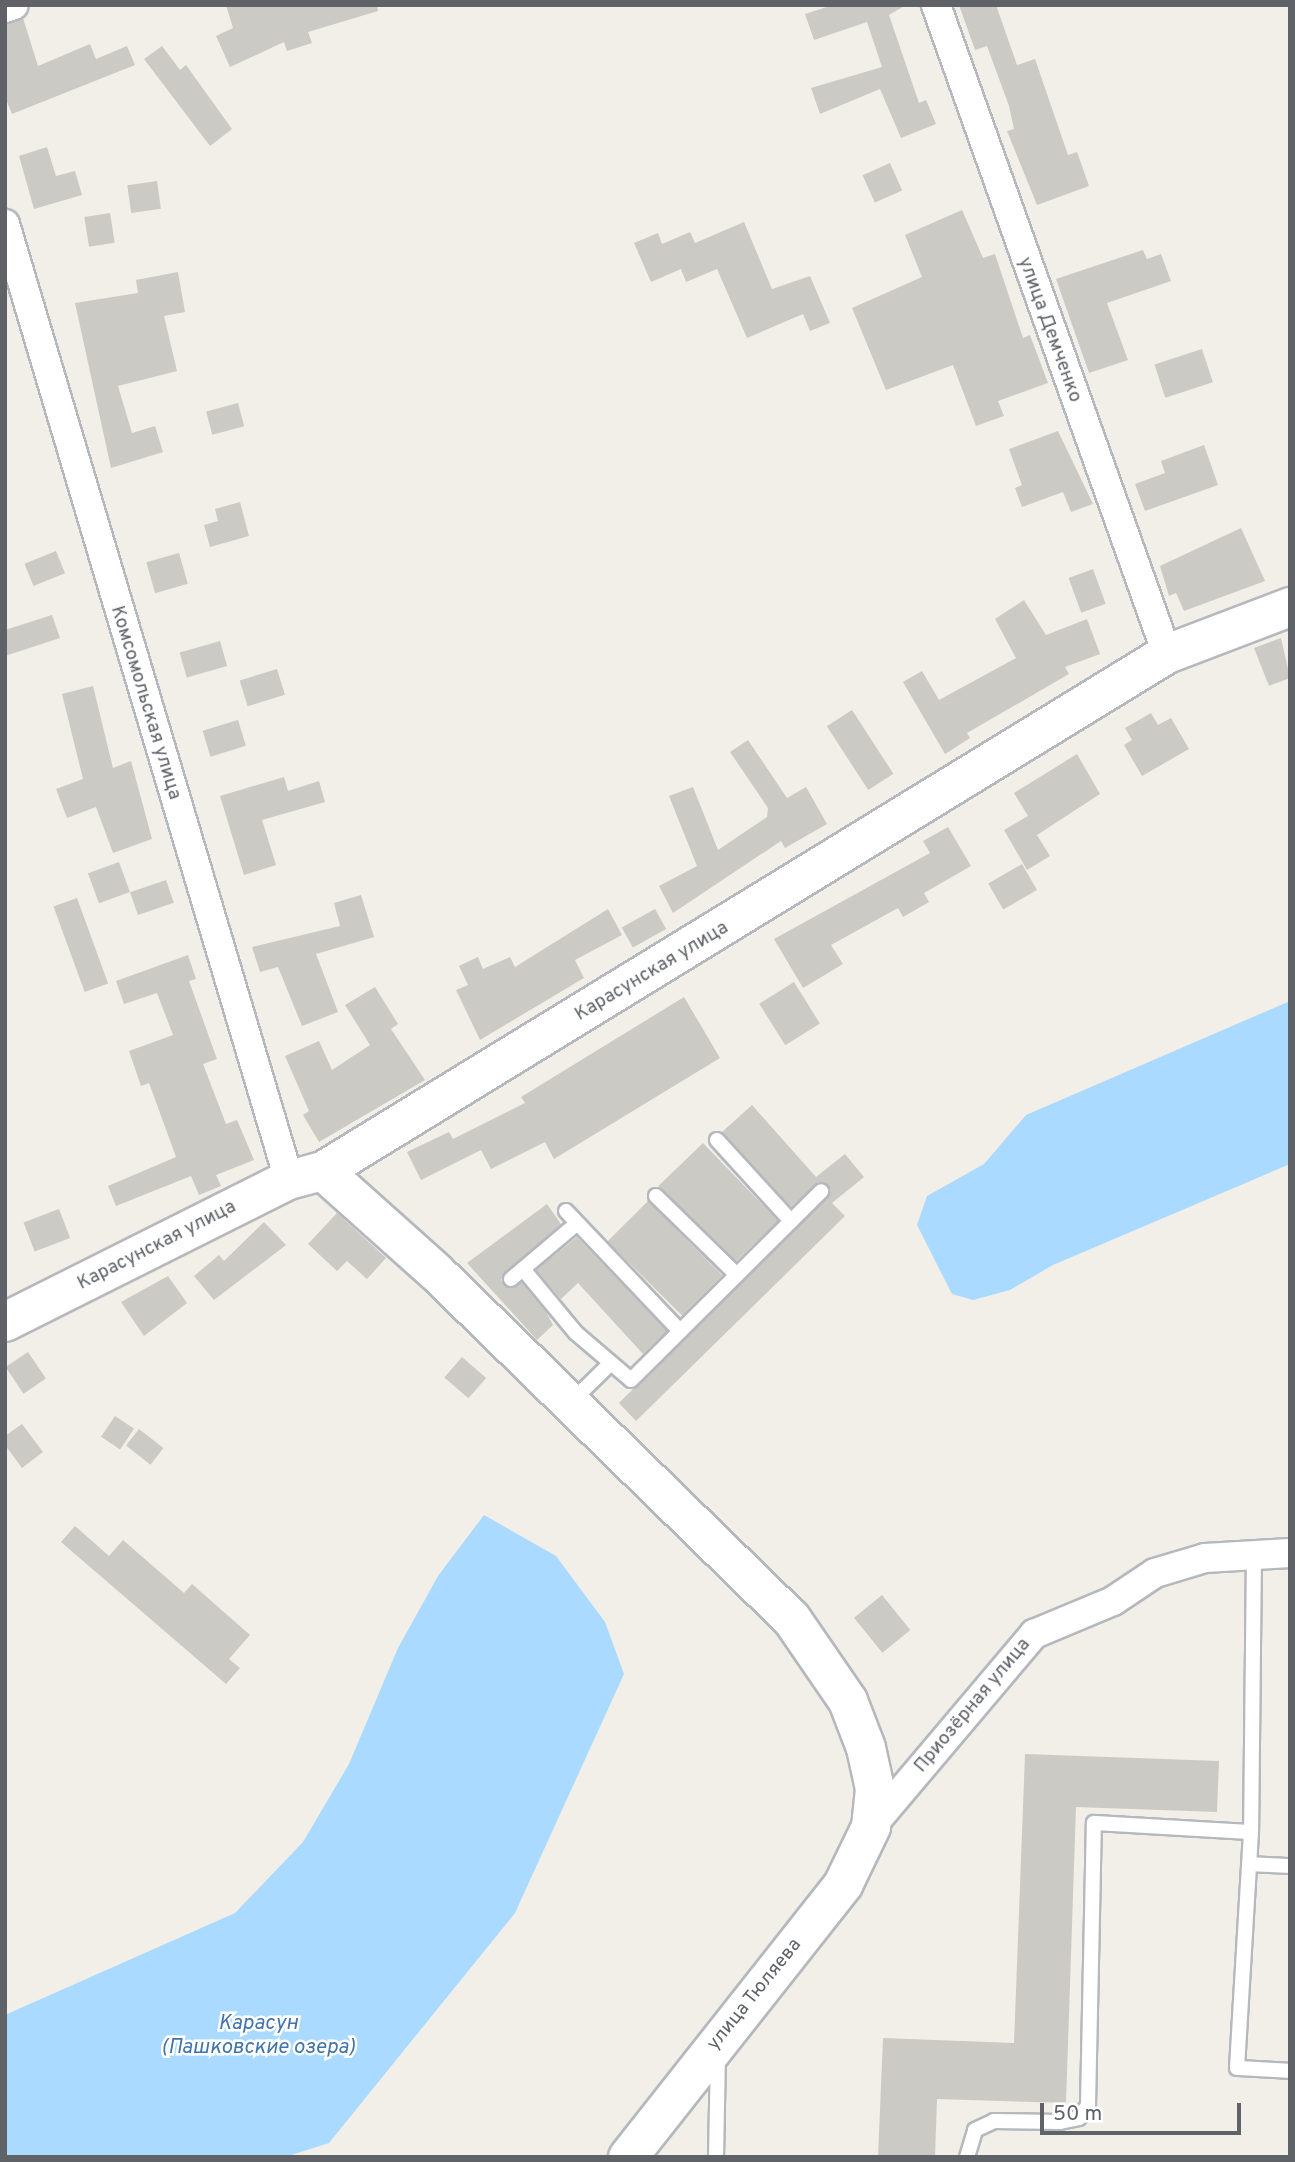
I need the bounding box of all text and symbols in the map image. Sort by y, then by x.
street label: улица Демченко [1012,254,1086,406]
street label: Комсомольская улица [105,603,185,803]
street label: Карасунская улица [571,917,733,1027]
street label: Карасунская улица [74,1196,240,1296]
street label: Приозёрная улица [910,1634,1036,1778]
street label: улица Тюляева [703,1934,807,2056]
water label: Карасун (Пашковские озера) [161,2011,355,2061]
scale bar [1043,2088,1244,2132]
text: 50 m [1053,2101,1102,2128]

